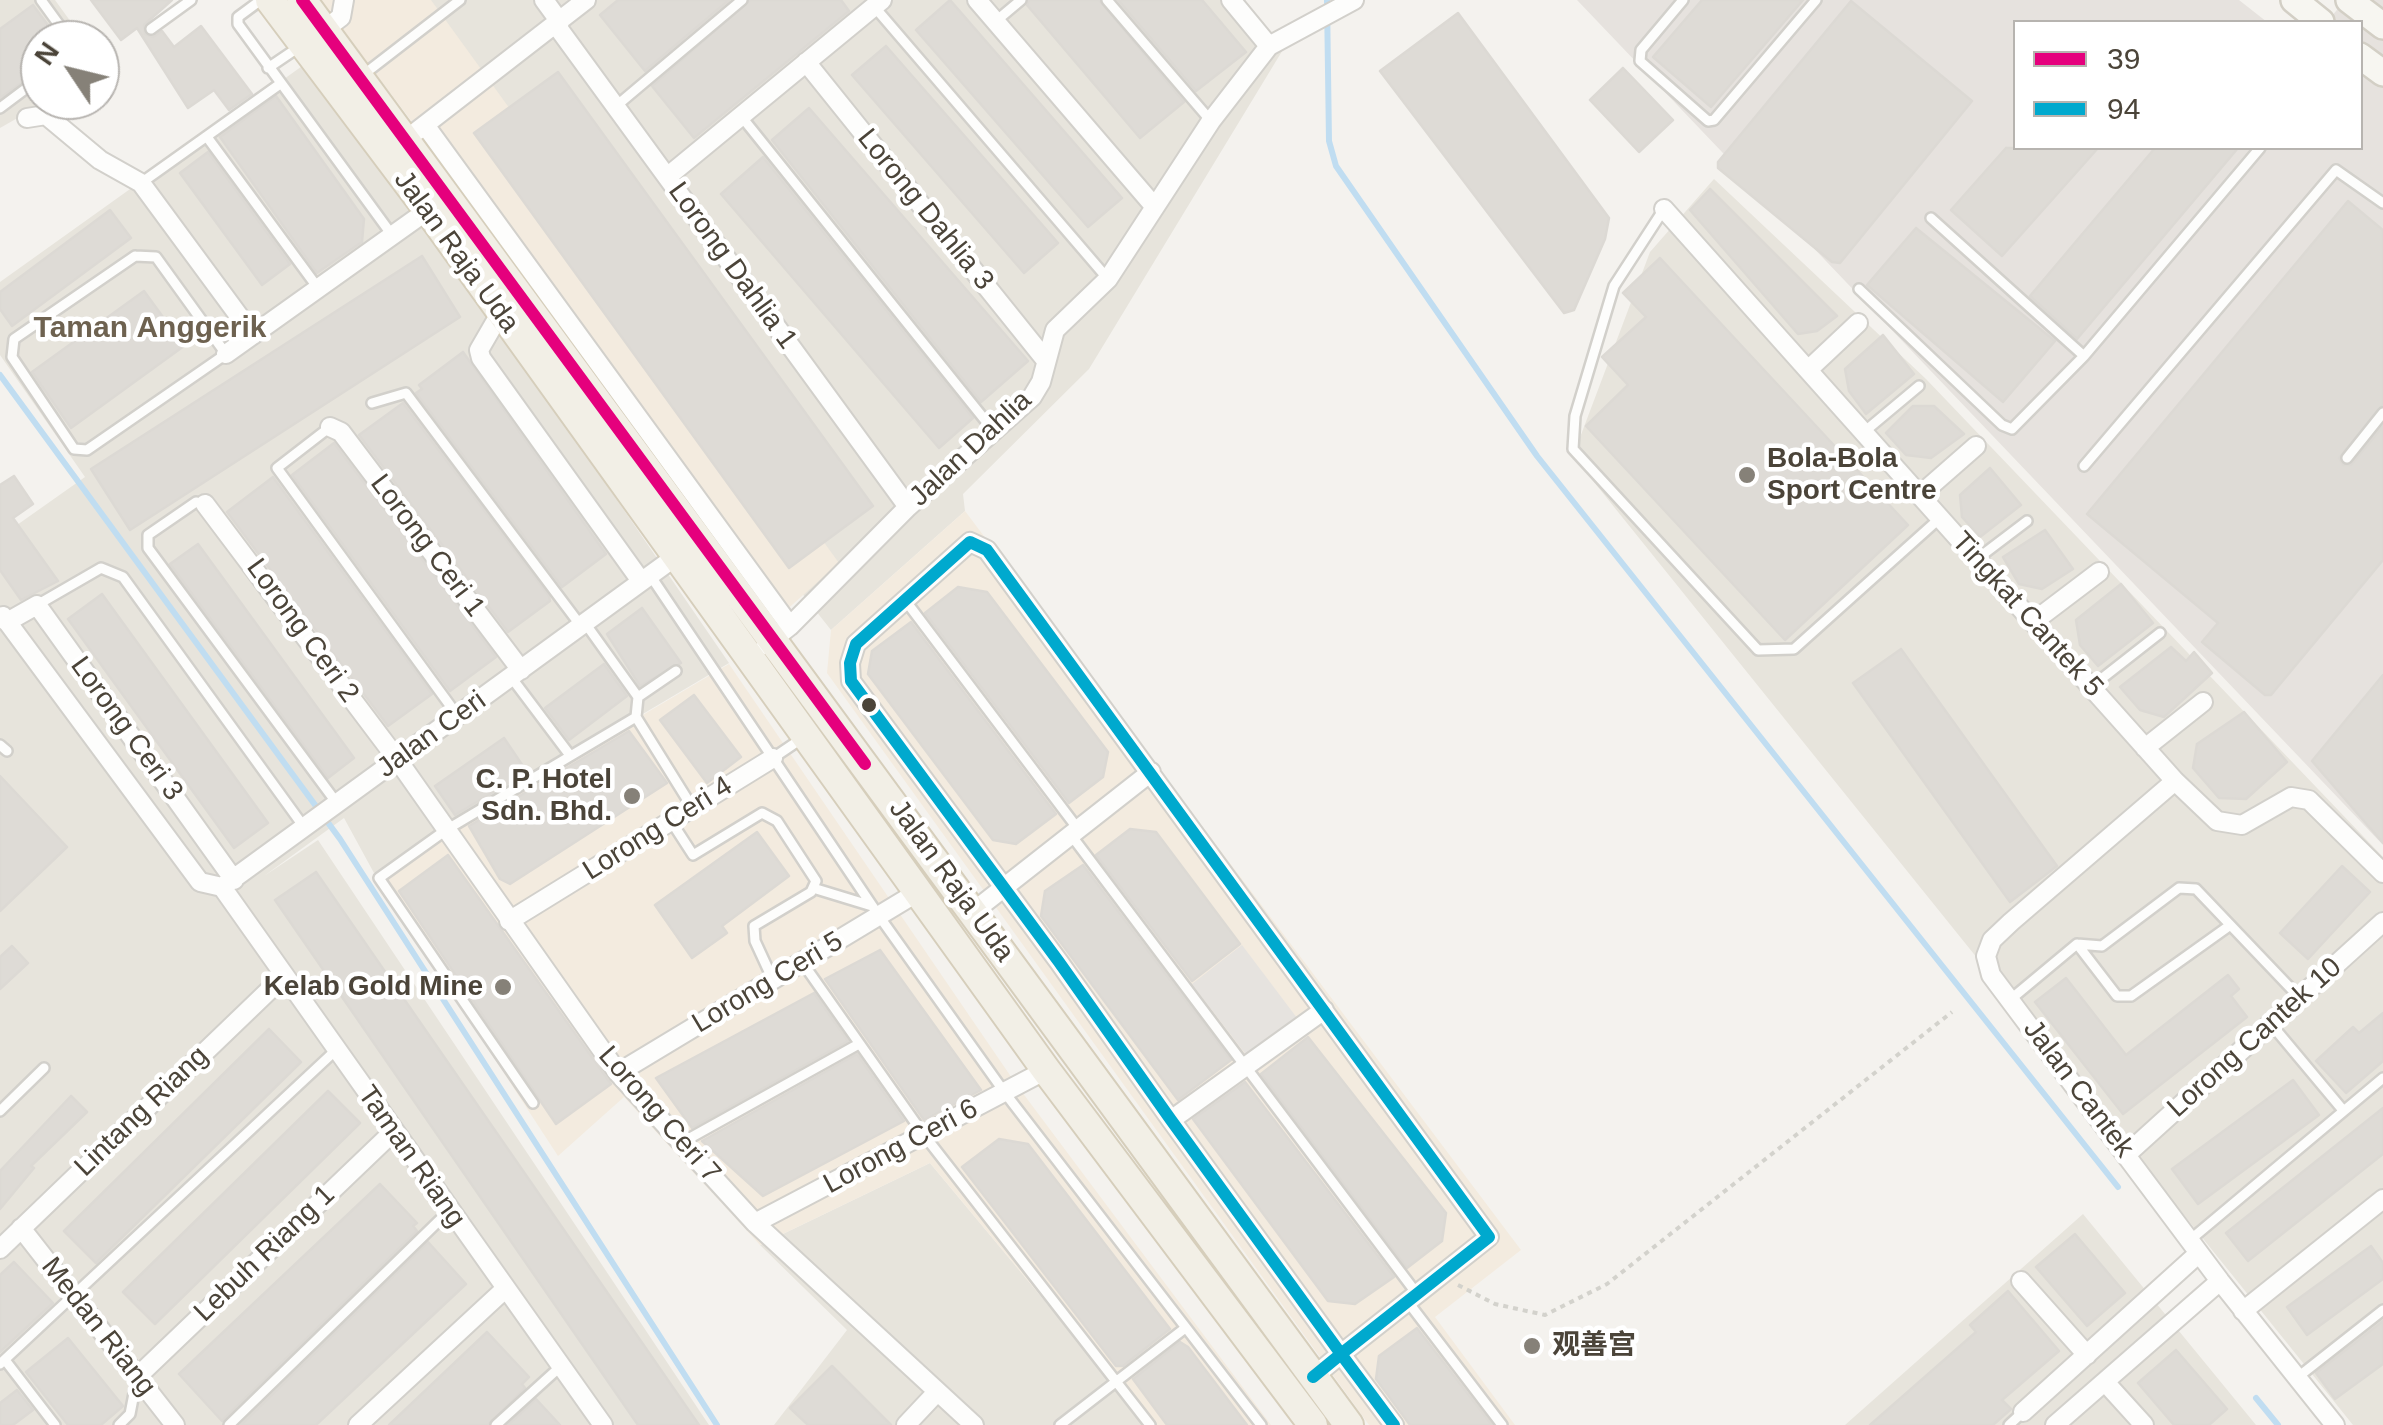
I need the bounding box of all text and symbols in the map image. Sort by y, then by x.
north arrow [20,20,120,120]
legend [2013,20,2363,150]
text: N [28,36,65,71]
text: 39 [2107,42,2140,75]
text: 94 [2107,92,2140,125]
street label: Lorong Dahlia 3 [850,123,1000,297]
street label: Jalan Raja Uda [386,165,526,339]
street label: Lorong Dahlia 1 [660,176,804,356]
district label: Taman Anggerik [34,311,266,347]
street label: Jalan Dahlia [903,384,1039,514]
place label: Bola-Bola Sport Centre [1767,442,1937,508]
marker: Bola-Bola Sport Centre [1736,464,1758,486]
street label: Lorong Ceri 1 [363,468,491,624]
street label: Tingkat Cantek 5 [1944,525,2110,705]
street label: Lorong Ceri 2 [239,552,365,710]
street label: Lorong Ceri 3 [63,650,189,808]
street label: Jalan Ceri [371,684,493,786]
unlabelled marker [859,695,879,715]
place label: C. P. Hotel Sdn. Bhd. [476,763,612,829]
street label: Lorong Ceri 4 [577,770,739,888]
marker: C. P. Hotel Sdn. Bhd. [621,785,643,807]
street label: Jalan Raja Uda [881,794,1021,968]
street label: Lorong Ceri 5 [687,925,849,1041]
street label: Lorong Cantek 10 [2161,951,2349,1125]
place label: Kelab Gold Mine [264,970,483,1004]
marker: Kelab Gold Mine [492,976,514,998]
street label: Jalan Cantek [2015,1014,2141,1164]
street label: Lintang Riang [68,1040,216,1184]
street label: Lorong Ceri 7 [591,1040,727,1190]
street label: Taman Riang [350,1080,472,1234]
street label: Lorong Ceri 6 [818,1092,984,1202]
street label: Lebuh Riang 1 [188,1179,342,1329]
street label: Medan Riang [33,1251,163,1403]
place label: 观善宫 [1552,1329,1636,1363]
marker: 观善宫 [1521,1335,1543,1357]

